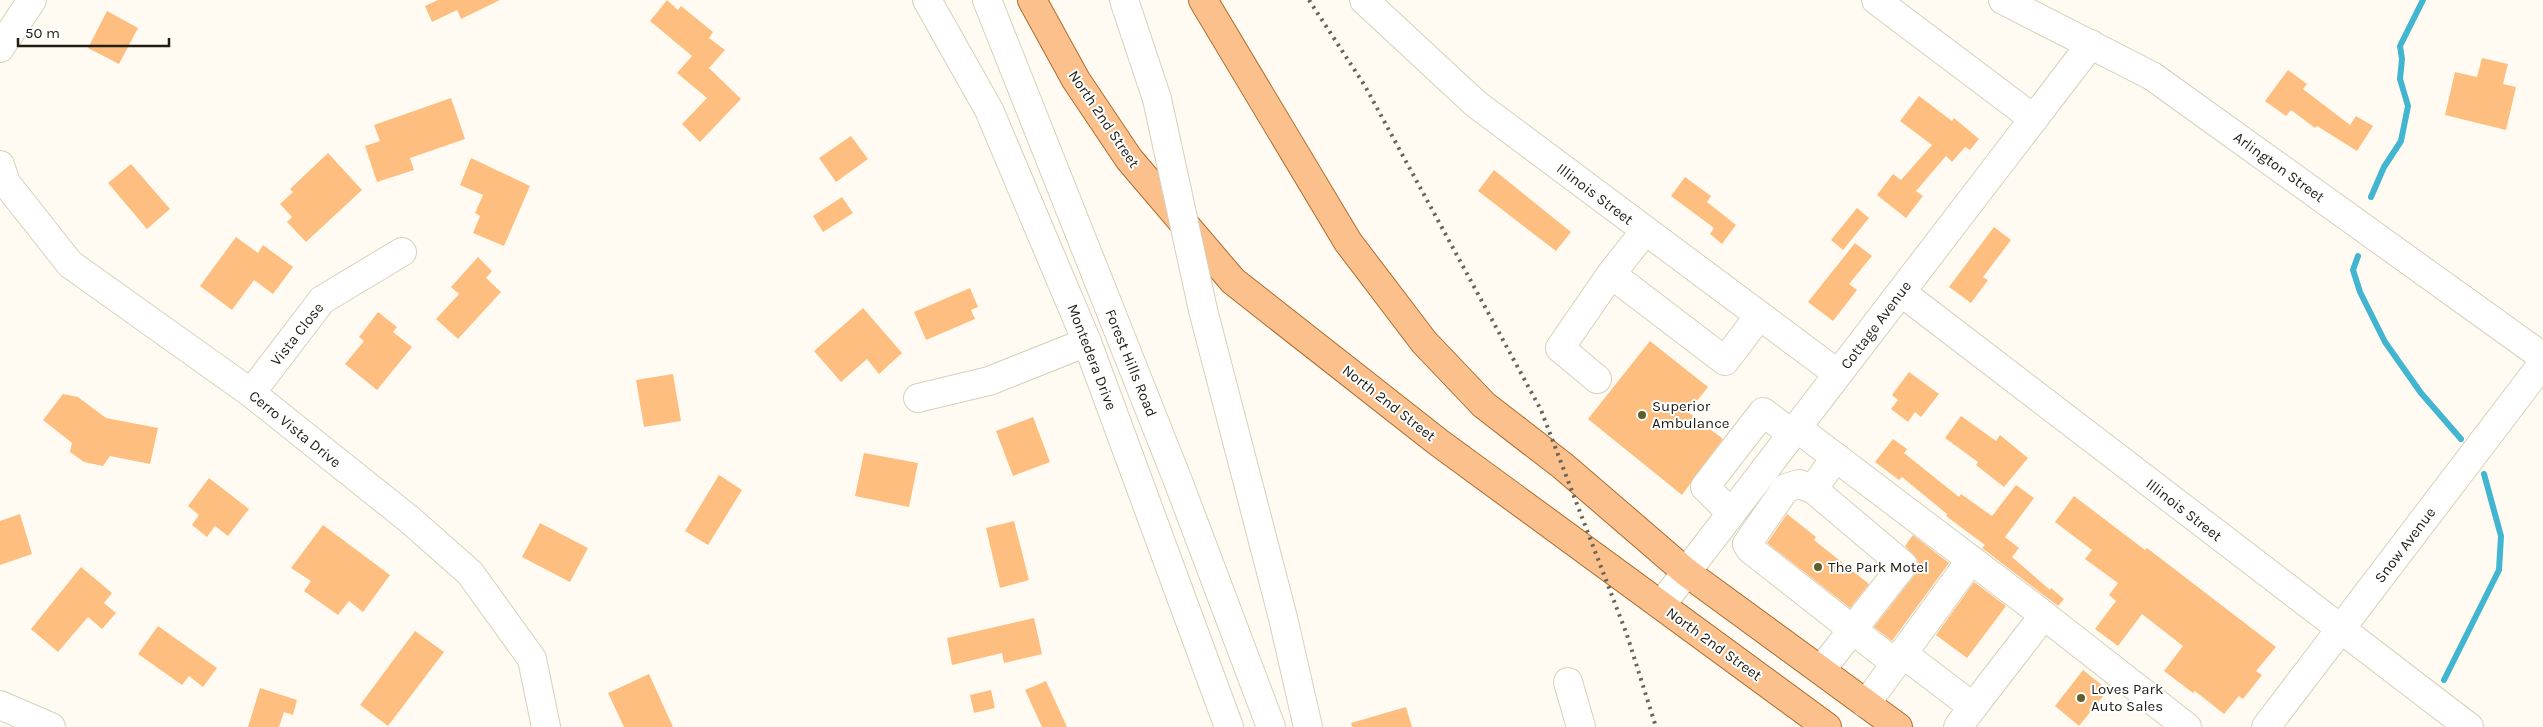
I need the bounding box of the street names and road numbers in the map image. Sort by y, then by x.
street label: North 2nd Street [1065,67,1143,171]
street label: Arlington Street [2230,128,2328,206]
street label: Illinois Street [1553,159,1637,229]
street label: Cottage Avenue [1837,277,1915,373]
street label: Vista Close [267,299,327,369]
street label: Montedera Drive [1063,301,1121,413]
street label: Forest Hills Road [1101,306,1161,420]
street label: North 2nd Street [1339,361,1440,445]
street label: Cerro Vista Drive [246,387,344,471]
street label: Illinois Street [2142,475,2226,545]
street label: Snow Avenue [2371,504,2439,586]
street label: North 2nd Street [1663,603,1765,685]

